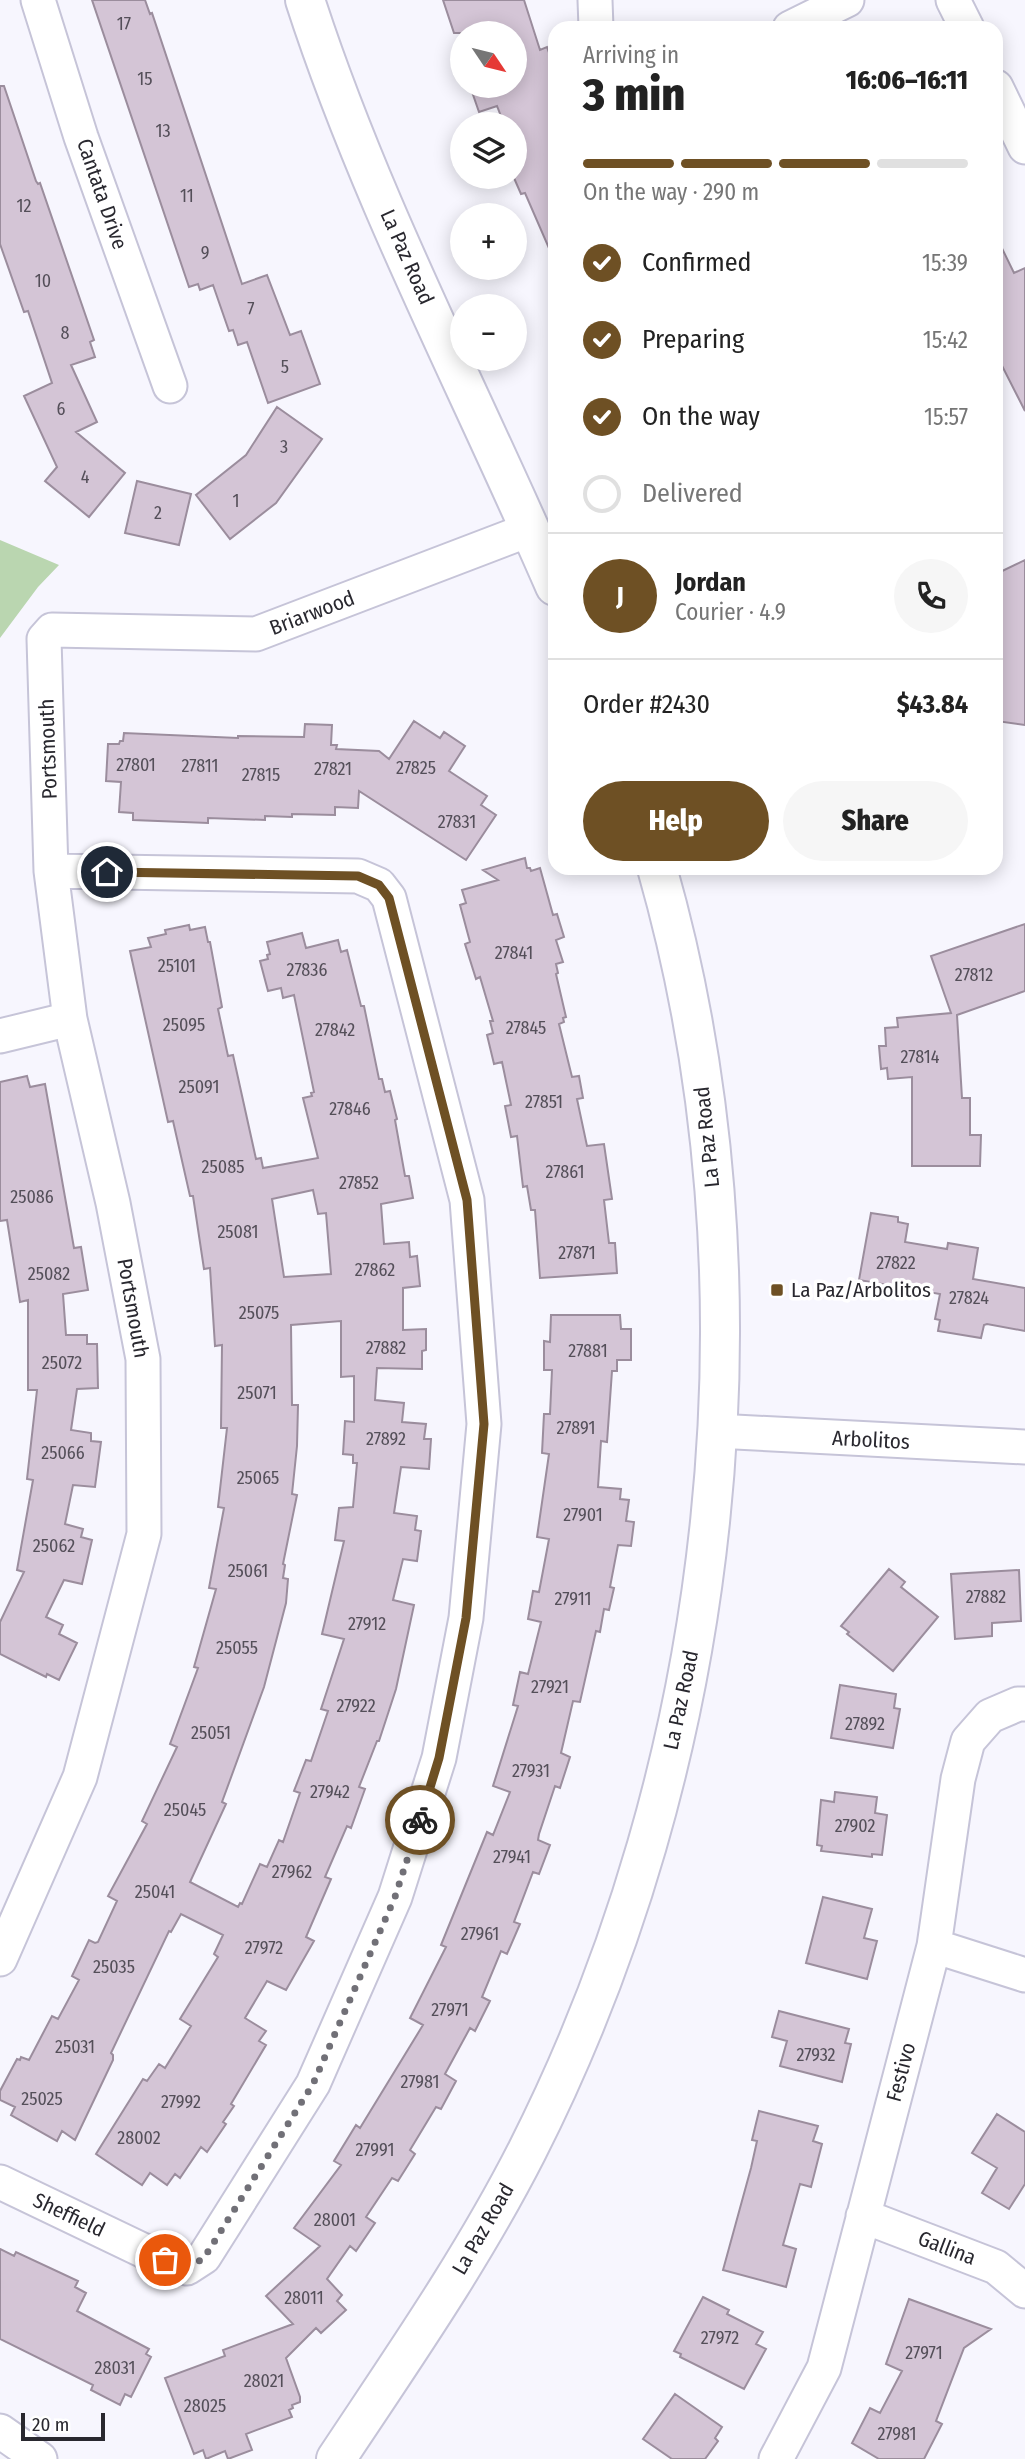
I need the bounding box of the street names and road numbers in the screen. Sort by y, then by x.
street label: Cantata Drive [71,135,133,253]
street label: La Paz Road [375,205,439,309]
street label: Briarwood [266,585,358,641]
street label: Portsmouth [33,698,63,800]
street label: La Paz Road [689,1085,725,1189]
street label: Portsmouth [111,1256,155,1360]
street label: Arbolitos [831,1425,911,1455]
street label: La Paz Road [658,1648,704,1752]
street label: Festivo [881,2040,921,2104]
street label: La Paz Road [446,2179,520,2279]
street label: Sheffield [29,2187,109,2243]
street label: Gallina [914,2225,980,2271]

